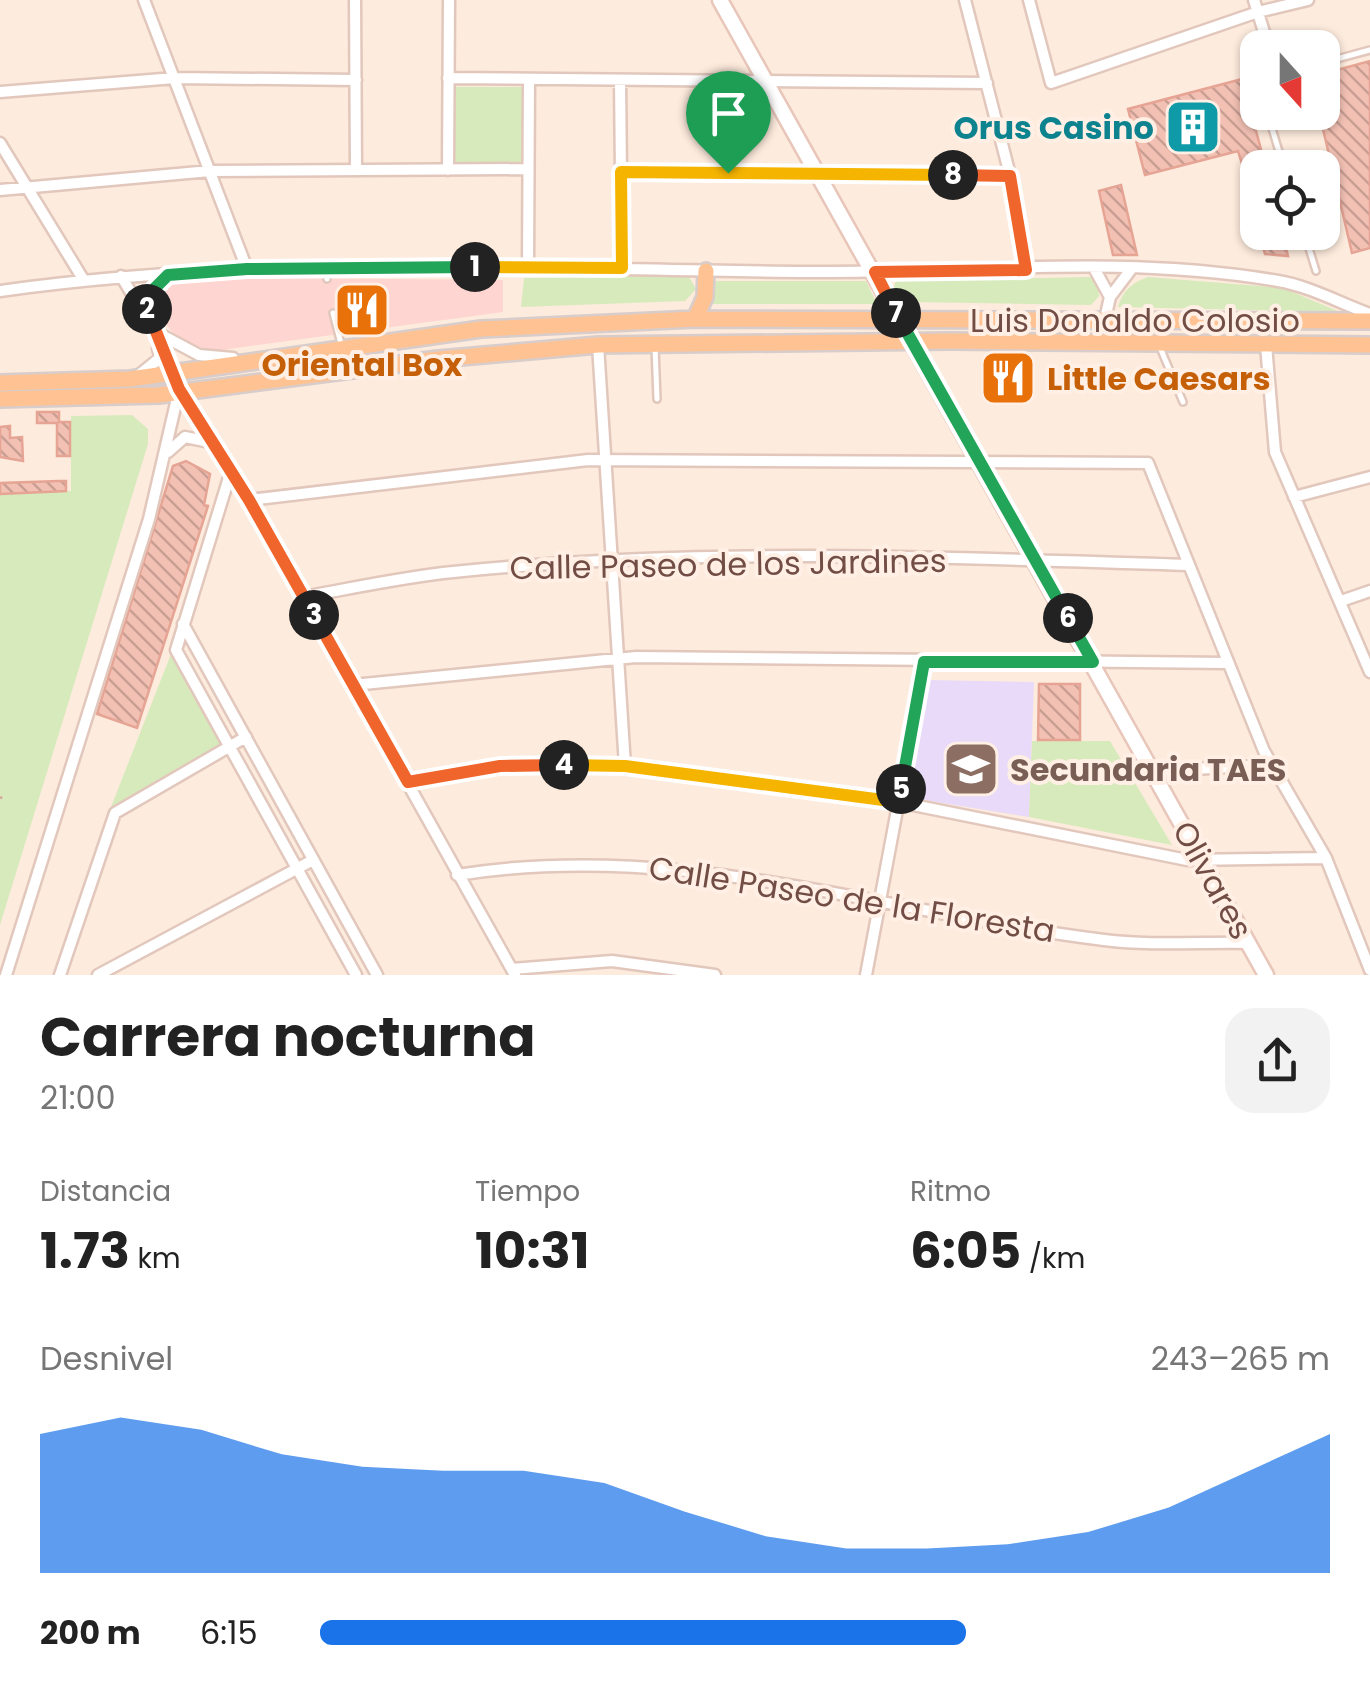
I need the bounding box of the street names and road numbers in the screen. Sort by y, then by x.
street label: Luis Donaldo Colosio [970,298,1300,343]
street label: Calle Paseo de los Jardines [509,538,947,590]
street label: Olivares [1162,813,1264,947]
street label: Calle Paseo de la Floresta [646,845,1058,953]

